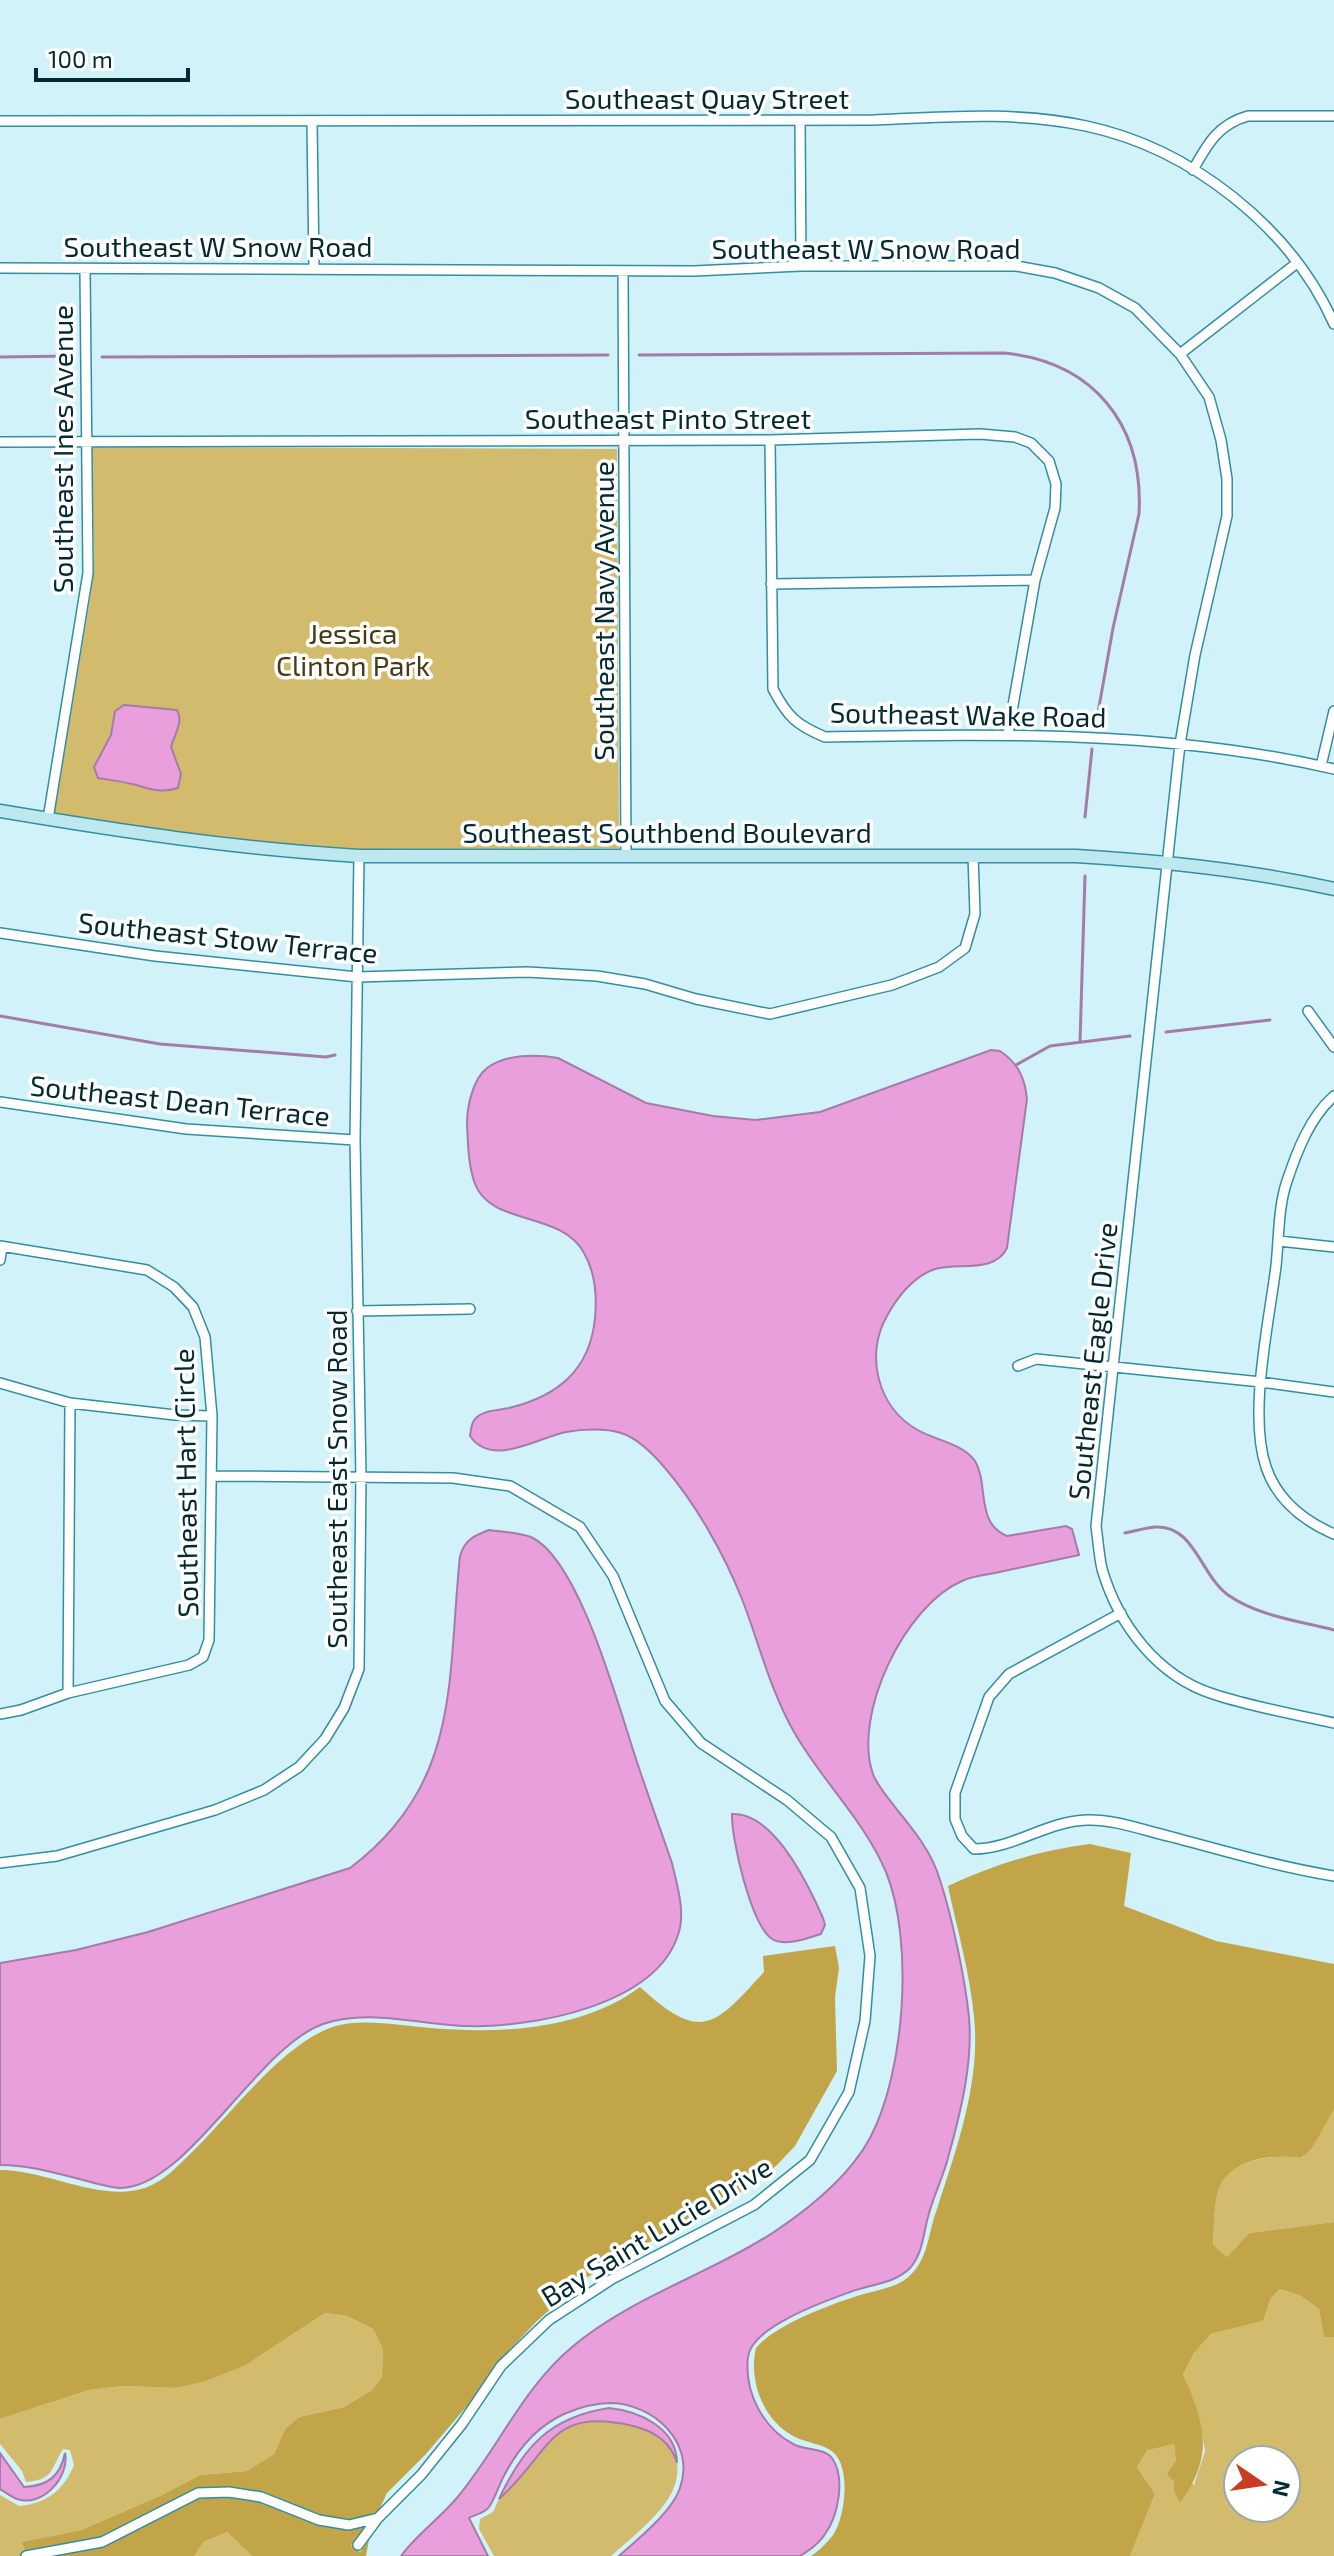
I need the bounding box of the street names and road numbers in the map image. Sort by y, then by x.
street label: Southeast Quay Street [565,81,849,115]
street label: Southeast W Snow Road [63,229,373,263]
street label: Southeast W Snow Road [711,231,1021,265]
street label: Southeast Ines Avenue [45,305,79,593]
street label: Southeast Pinto Street [525,401,811,435]
street label: Southeast Navy Avenue [586,461,620,761]
street label: Southeast Wake Road [829,695,1107,733]
street label: Southeast Southbend Boulevard [462,815,872,849]
street label: Southeast Stow Terrace [77,904,379,970]
street label: Southeast Dean Terrace [28,1067,332,1133]
street label: Southeast Eagle Drive [1061,1221,1123,1501]
street label: Southeast East Snow Road [319,1309,353,1649]
street label: Southeast Hart Circle [166,1348,204,1618]
street label: Bay Saint Lucie Drive [534,2149,778,2313]

